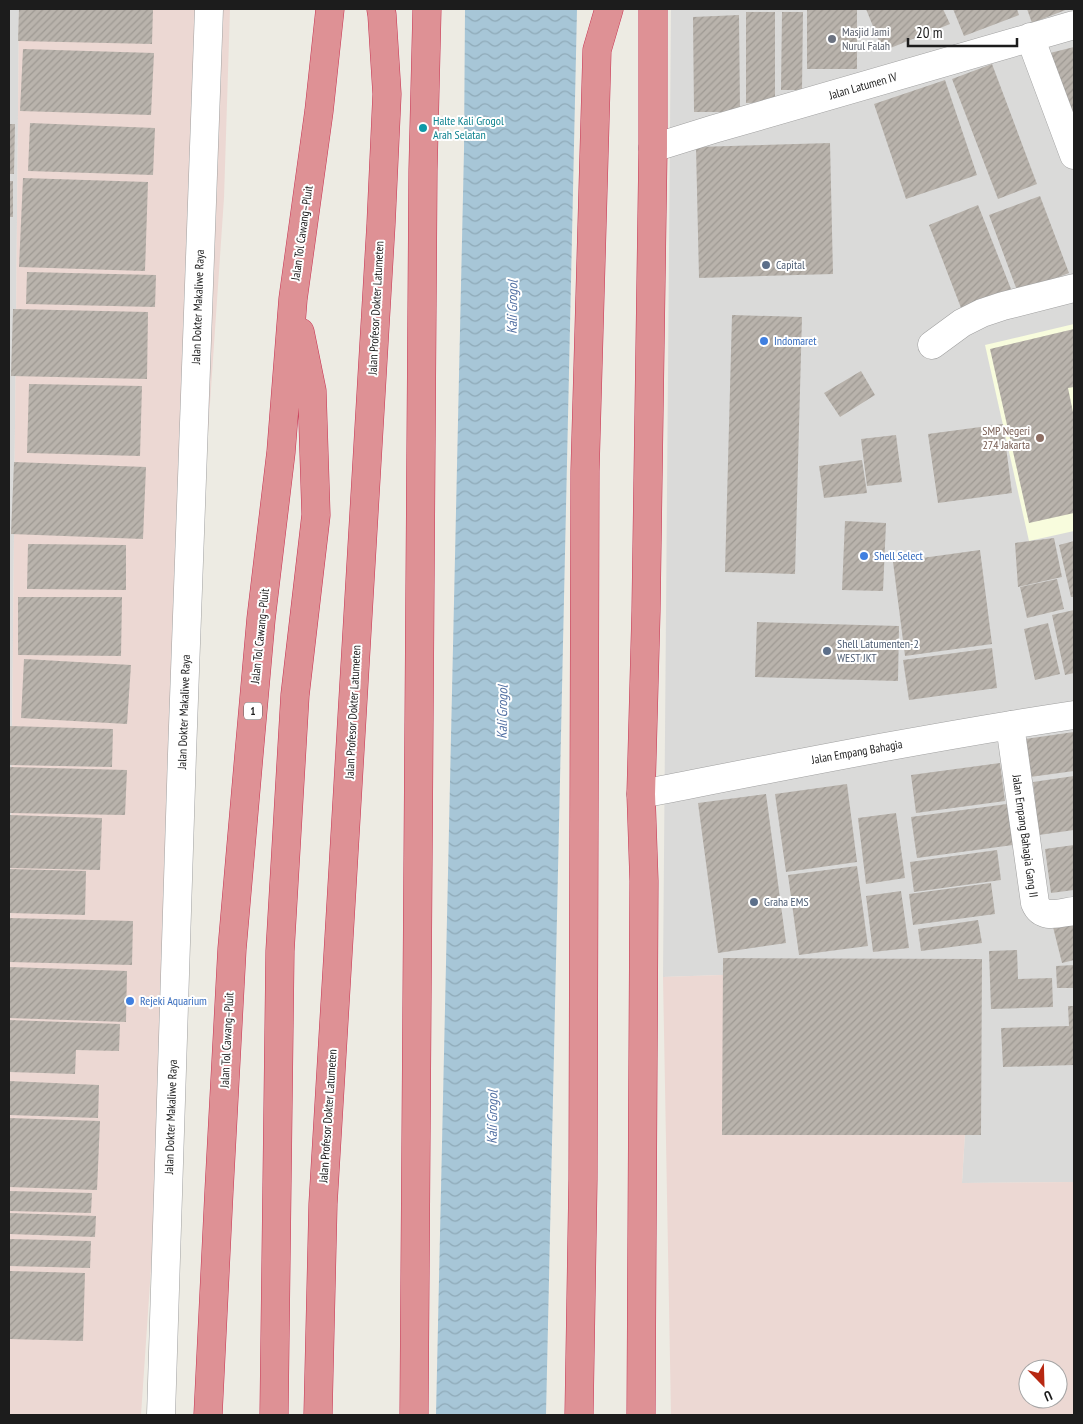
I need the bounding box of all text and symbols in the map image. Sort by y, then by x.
scale bar [908,15,1017,47]
text: 20 m [916,23,942,42]
place label: Masjid Jami Nurul Falah [842,24,890,53]
marker: Masjid Jami Nurul Falah [826,33,838,45]
street label: Jalan Latumen IV [826,69,899,103]
place label: Halte Kali Grogol Arah Selatan [433,113,504,142]
marker: Halte Kali Grogol Arah Selatan [417,122,429,134]
street label: Jalan Tol Cawang–Pluit [287,184,316,282]
street label: Jalan Profesor Dokter Latumeten [364,241,386,376]
street label: Jalan Dokter Makaliwe Raya [188,249,207,366]
place label: Capital [776,257,805,272]
marker: Capital [760,259,772,271]
water label: Kali Grogol [503,278,521,334]
place label: Indomaret [774,333,817,348]
marker: Indomaret [758,335,770,347]
place label: SMP Negeri 274 Jakarta [982,423,1030,452]
marker: SMP Negeri 274 Jakarta [1034,432,1046,444]
place label: Shell Select [874,548,924,563]
marker: Shell Select [858,550,870,562]
street label: Jalan Tol Cawang–Pluit [247,587,272,685]
place label: Shell Latumenten-2 WEST JKT [837,636,919,665]
street label: Jalan Profesor Dokter Latumeten [341,645,363,780]
marker: Shell Latumenten-2 WEST JKT [821,645,833,657]
street label: Jalan Dokter Makaliwe Raya [174,654,193,771]
water label: Kali Grogol [493,683,511,739]
road number: 1 [244,702,262,719]
street label: Jalan Empang Bahagia [809,736,904,767]
street label: Jalan Empang Bahagia Gang II [1009,772,1042,898]
place label: Graha EMS [764,894,809,909]
marker: Graha EMS [748,896,760,908]
street label: Jalan Tol Cawang–Pluit [216,991,237,1089]
place label: Rejeki Aquarium [140,993,207,1008]
marker: Rejeki Aquarium [124,995,136,1007]
street label: Jalan Profesor Dokter Latumeten [315,1049,340,1184]
street label: Jalan Dokter Makaliwe Raya [161,1059,180,1176]
water label: Kali Grogol [483,1088,501,1144]
north arrow [1018,1359,1068,1409]
text: U [1041,1386,1055,1406]

